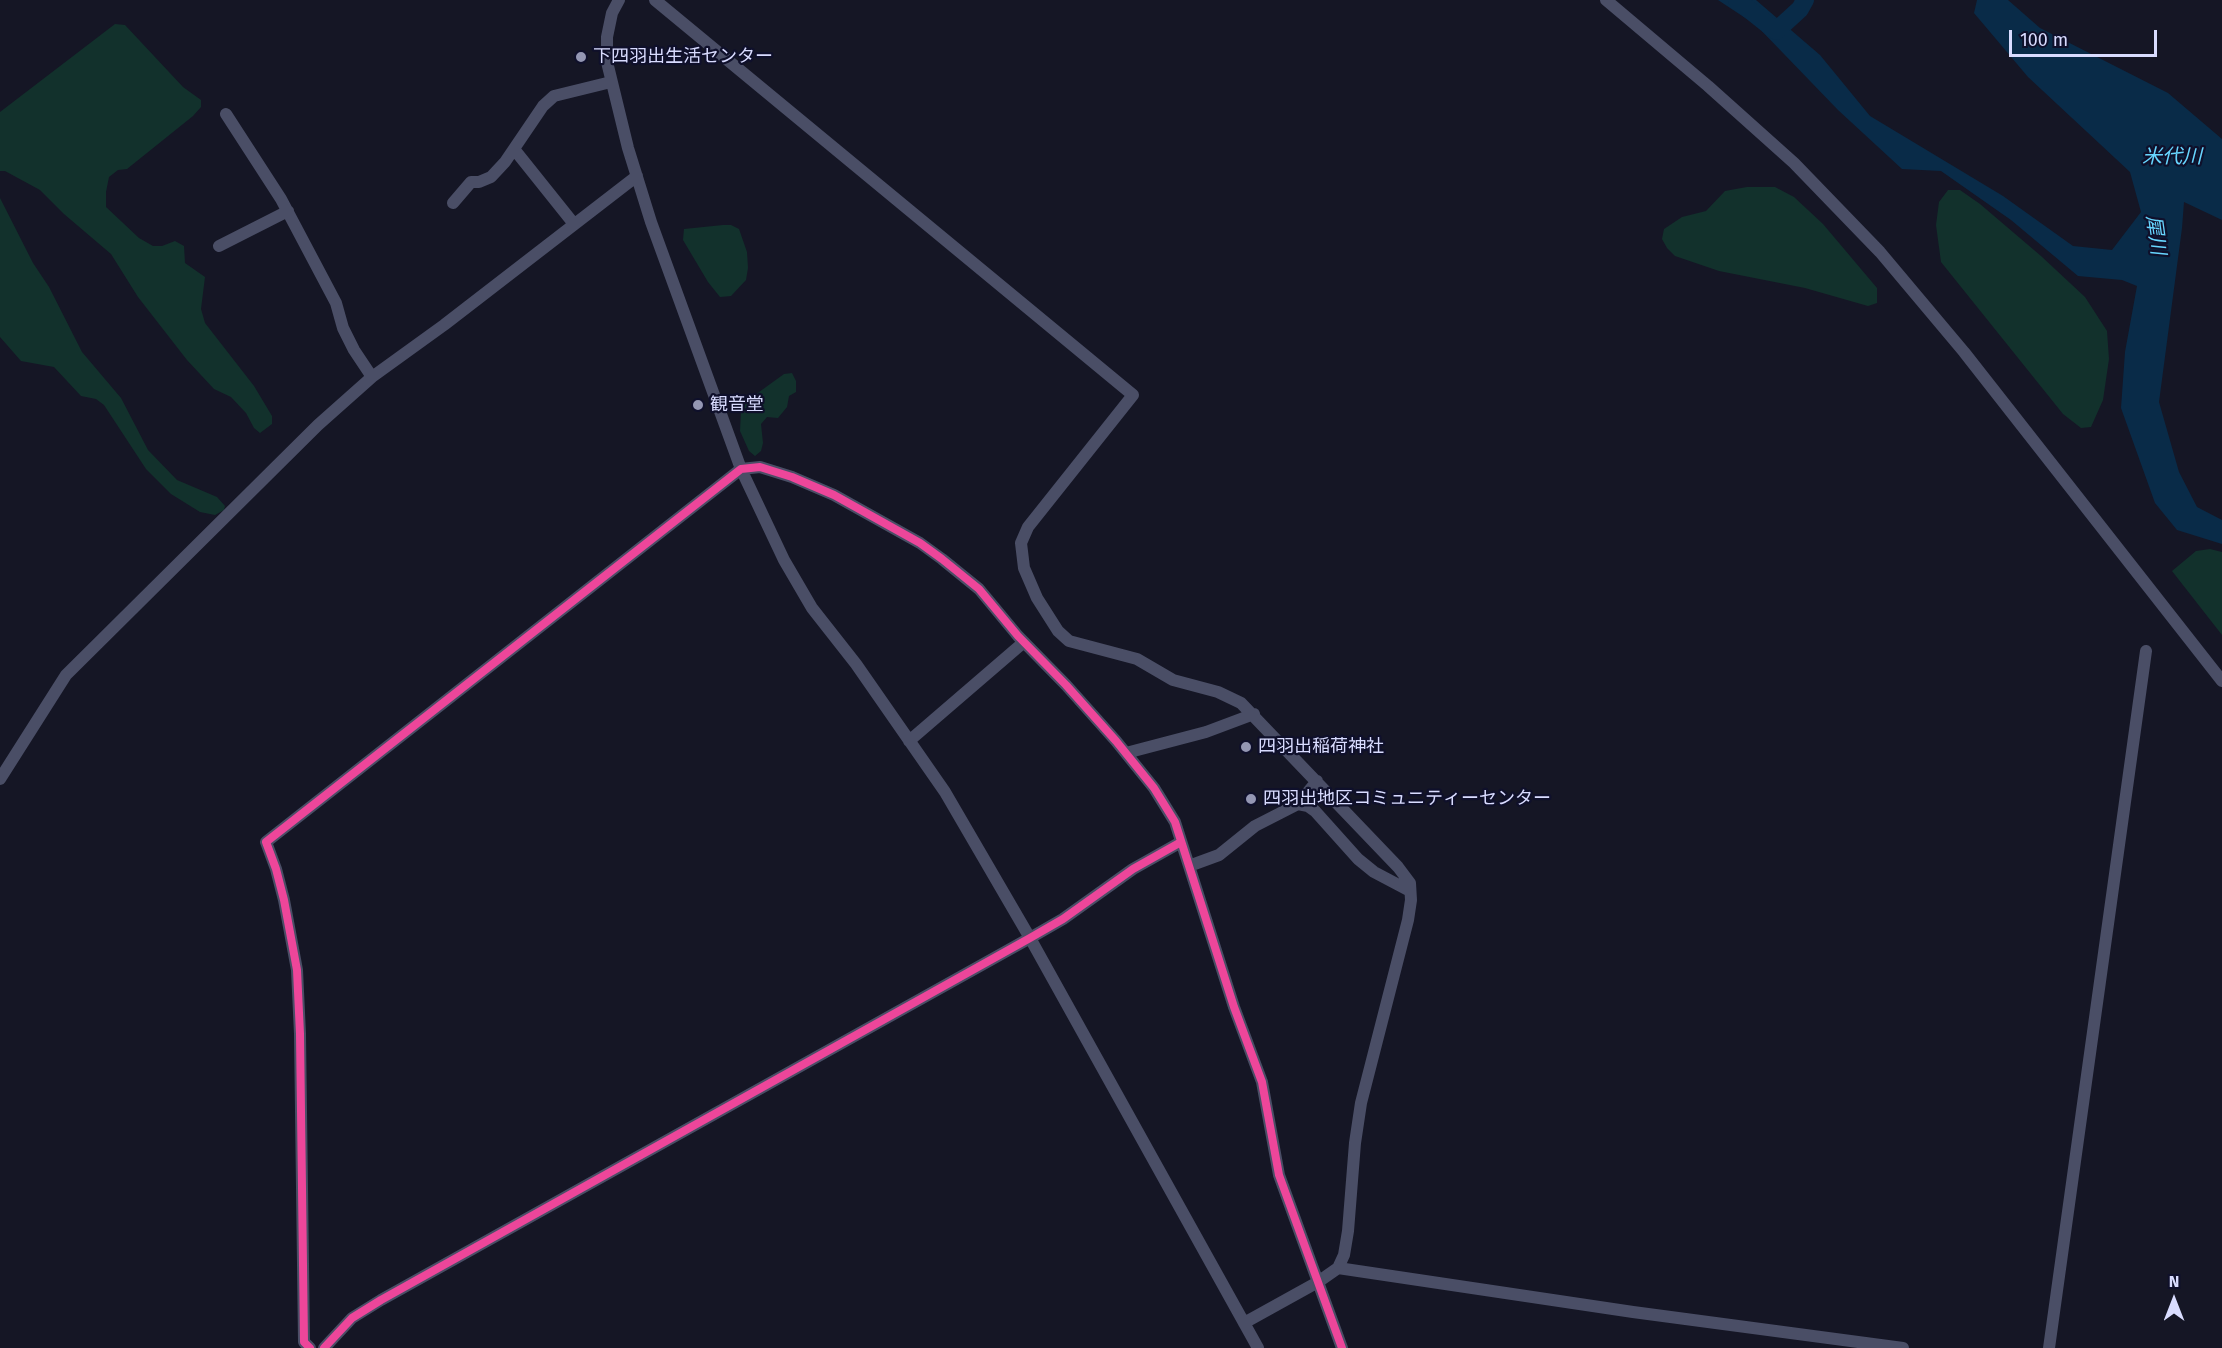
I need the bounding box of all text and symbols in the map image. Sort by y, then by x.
scale bar [2012,18,2160,56]
text: 100 m [2020,29,2068,51]
place label: 下四羽出生活センター [593,46,773,68]
marker: 下四羽出生活センター [574,50,588,64]
water label: 米代川 [2142,145,2202,169]
water label: 犀川 [2140,214,2170,256]
place label: 観音堂 [710,394,764,416]
marker: 観音堂 [691,398,705,412]
place label: 四羽出稲荷神社 [1258,736,1384,758]
marker: 四羽出稲荷神社 [1239,740,1253,754]
place label: 四羽出地区コミュニティーセンター [1263,788,1551,810]
marker: 四羽出地区コミュニティーセンター [1244,792,1258,806]
north arrow [2144,1270,2204,1330]
text: N [2169,1272,2179,1291]

